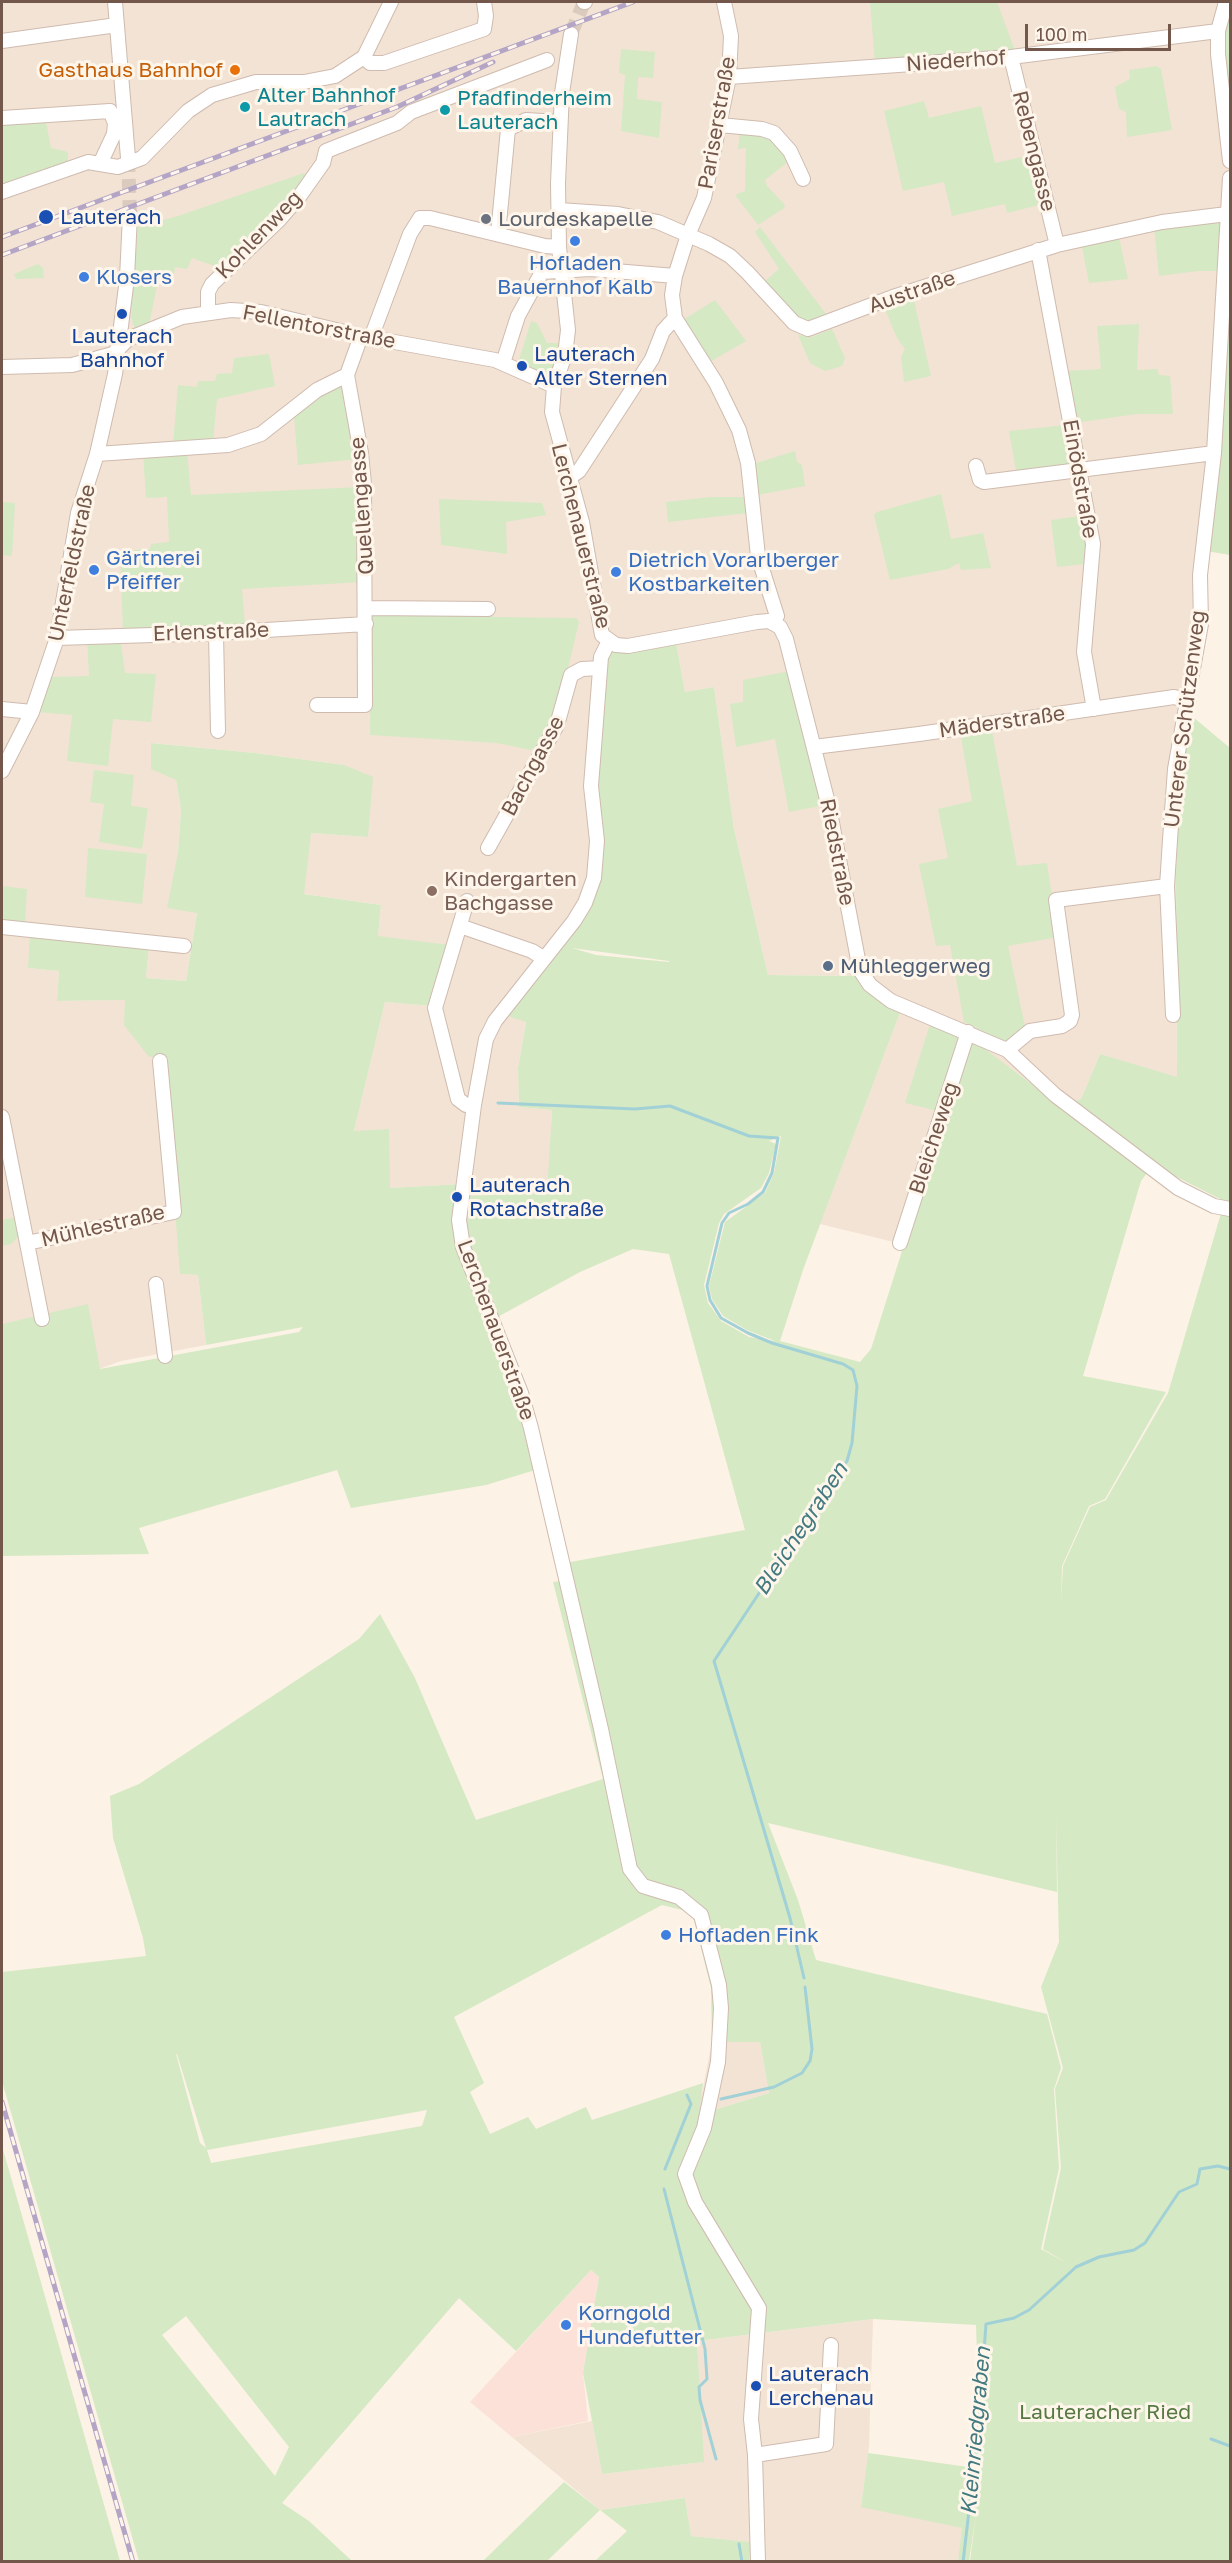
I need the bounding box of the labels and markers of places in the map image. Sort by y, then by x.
place label: Gasthaus Bahnhof [38,57,223,83]
marker: Gasthaus Bahnhof [228,63,242,77]
place label: Alter Bahnhof Lautrach [257,82,396,132]
place label: Pfadfinderheim Lauterach [457,85,612,135]
marker: Alter Bahnhof Lautrach [238,100,252,114]
marker: Pfadfinderheim Lauterach [438,103,452,117]
place label: Lauterach [60,204,162,230]
place label: Lourdeskapelle [498,206,653,232]
marker: Lauterach [37,208,55,226]
marker: Lourdeskapelle [479,212,493,226]
marker: Hofladen Bauernhof Kalb [568,234,582,248]
place label: Hofladen Bauernhof Kalb [497,250,653,300]
place label: Klosers [96,264,172,290]
marker: Klosers [77,270,91,284]
marker: Lauterach Bahnhof [115,307,129,321]
place label: Lauterach Bahnhof [71,323,173,373]
place label: Lauterach Alter Sternen [534,341,668,391]
marker: Lauterach Alter Sternen [515,359,529,373]
place label: Gärtnerei Pfeiffer [106,545,201,595]
place label: Dietrich Vorarlberger Kostbarkeiten [628,547,839,597]
marker: Gärtnerei Pfeiffer [87,563,101,577]
marker: Dietrich Vorarlberger Kostbarkeiten [609,565,623,579]
place label: Kindergarten Bachgasse [444,866,577,916]
marker: Kindergarten Bachgasse [425,884,439,898]
place label: Mühleggerweg [840,953,991,979]
marker: Mühleggerweg [821,959,835,973]
place label: Lauterach Rotachstraße [469,1172,604,1222]
marker: Lauterach Rotachstraße [450,1190,464,1204]
place label: Hofladen Fink [678,1922,819,1948]
marker: Hofladen Fink [659,1928,673,1942]
place label: Korngold Hundefutter [578,2300,702,2350]
marker: Korngold Hundefutter [559,2318,573,2332]
place label: Lauterach Lerchenau [768,2361,874,2411]
marker: Lauterach Lerchenau [749,2379,763,2393]

